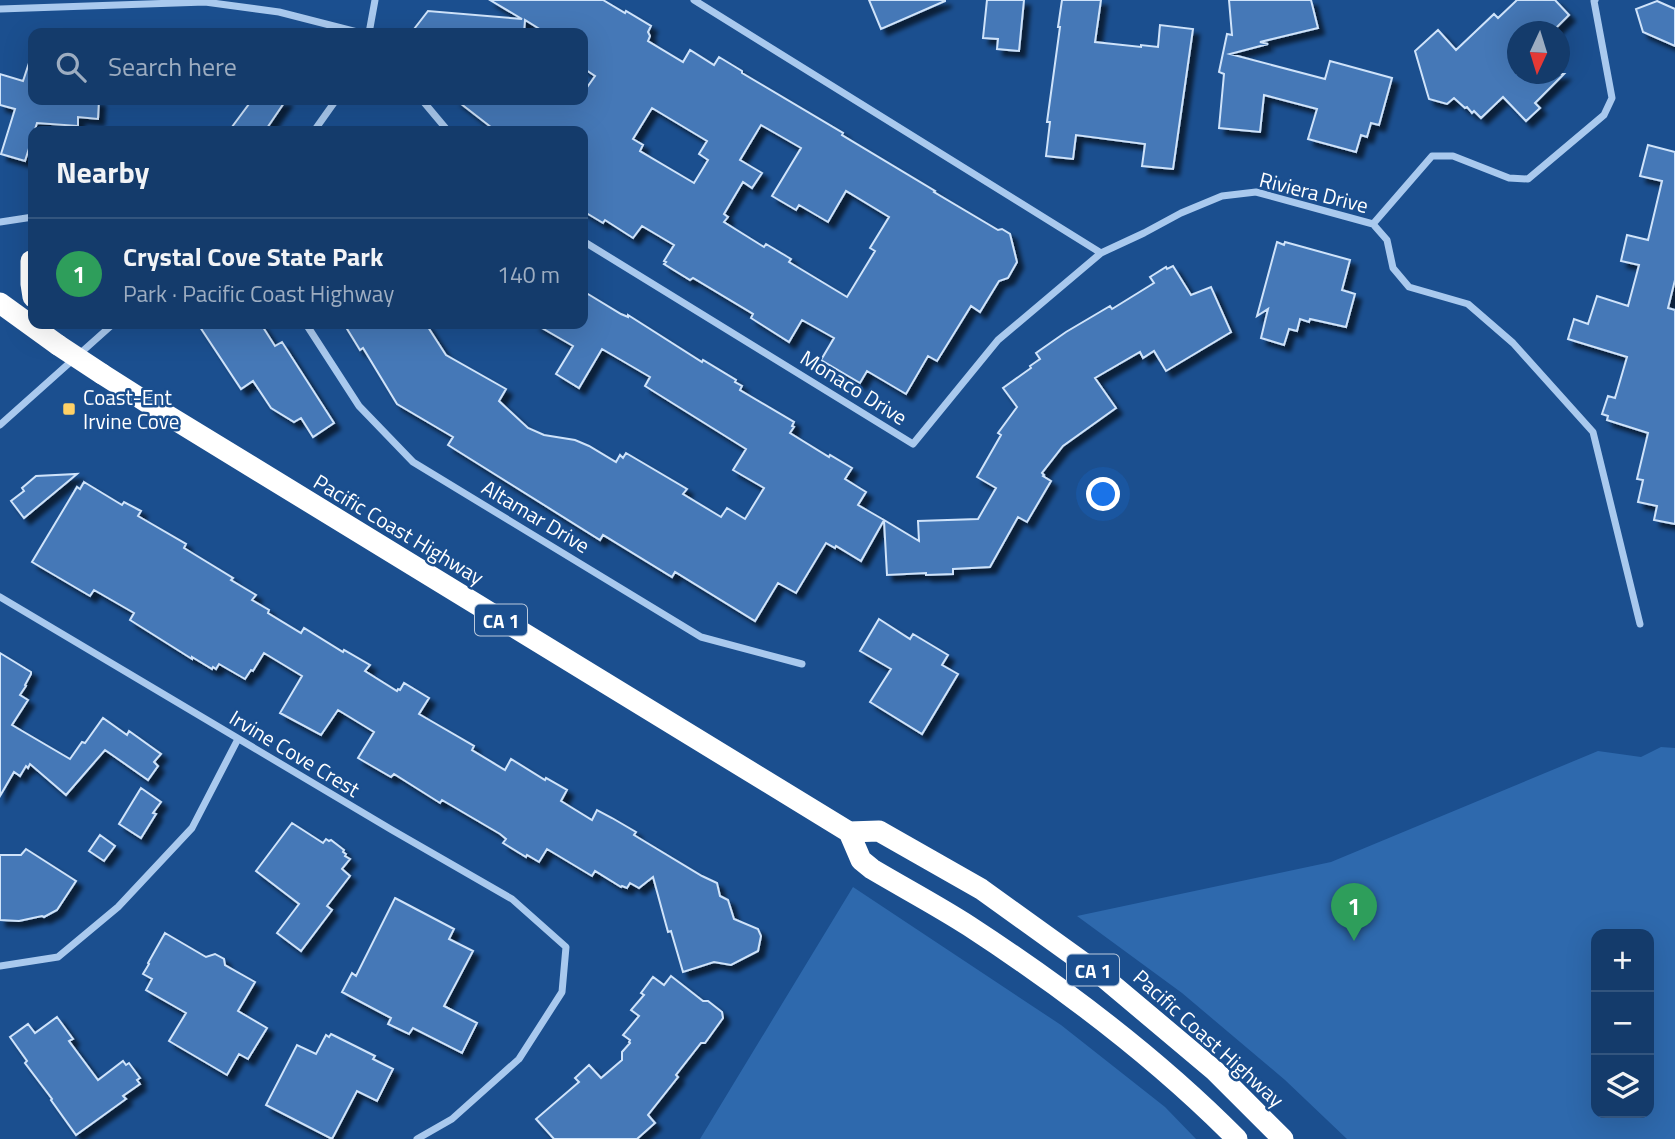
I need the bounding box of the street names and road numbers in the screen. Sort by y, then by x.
street label: Riviera Drive [1256,163,1372,221]
street label: Monaco Drive [794,341,914,433]
street label: Pacific Coast Highway [308,465,490,593]
street label: Altamar Drive [476,471,596,561]
road number: CA 1 [475,604,527,636]
street label: Irvine Cove Crest [224,701,367,805]
road number: CA 1 [1067,954,1119,986]
street label: Pacific Coast Highway [1126,961,1292,1115]

